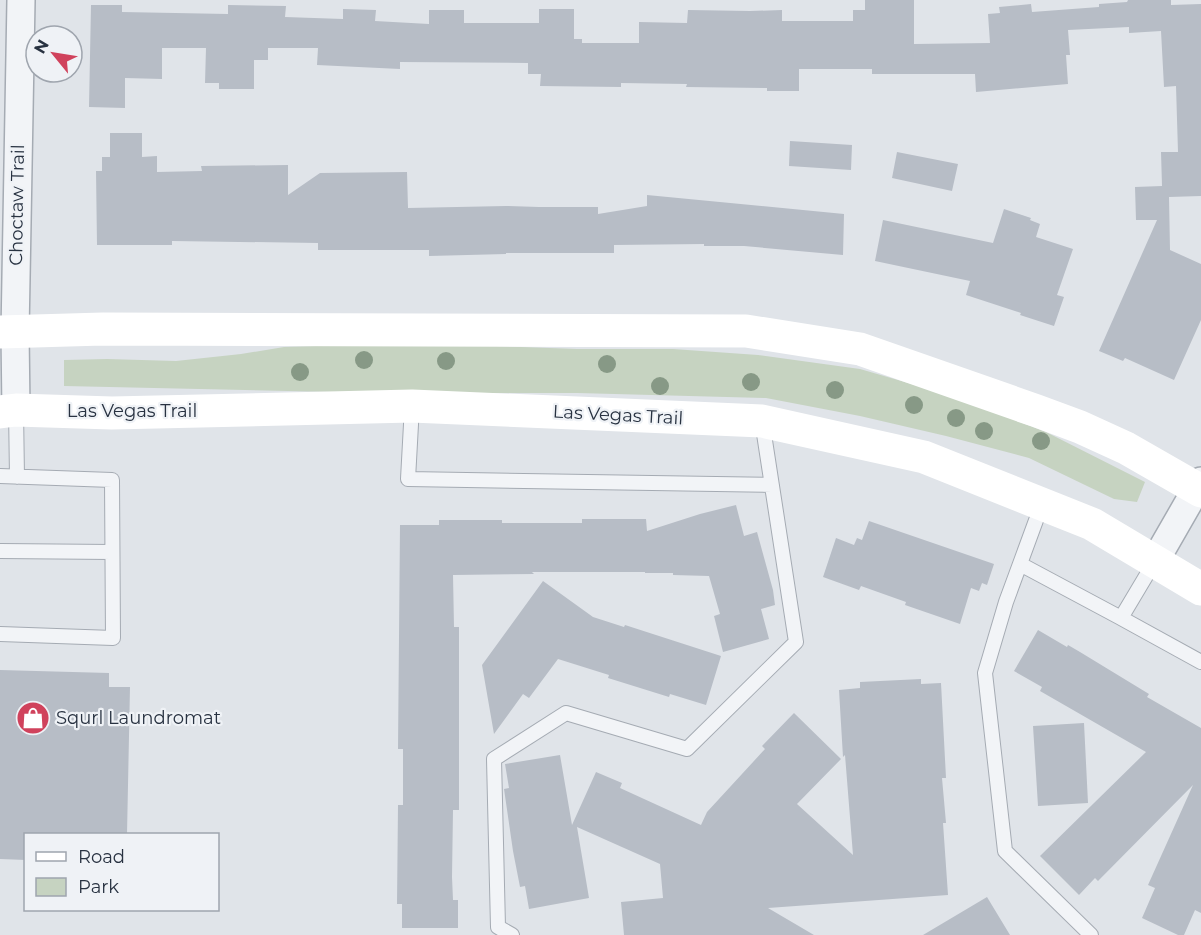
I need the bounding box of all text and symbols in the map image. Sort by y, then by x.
north arrow [24,24,84,84]
text: N [30,36,53,57]
street label: Choctaw Trail [5,144,29,266]
street label: Las Vegas Trail [67,400,197,422]
street label: Las Vegas Trail [552,401,684,429]
shop icon: Squrl Laundromat [15,700,51,736]
place label: Squrl Laundromat [56,707,221,729]
legend [24,833,219,911]
text: Road [78,846,125,868]
text: Park [78,876,119,898]

